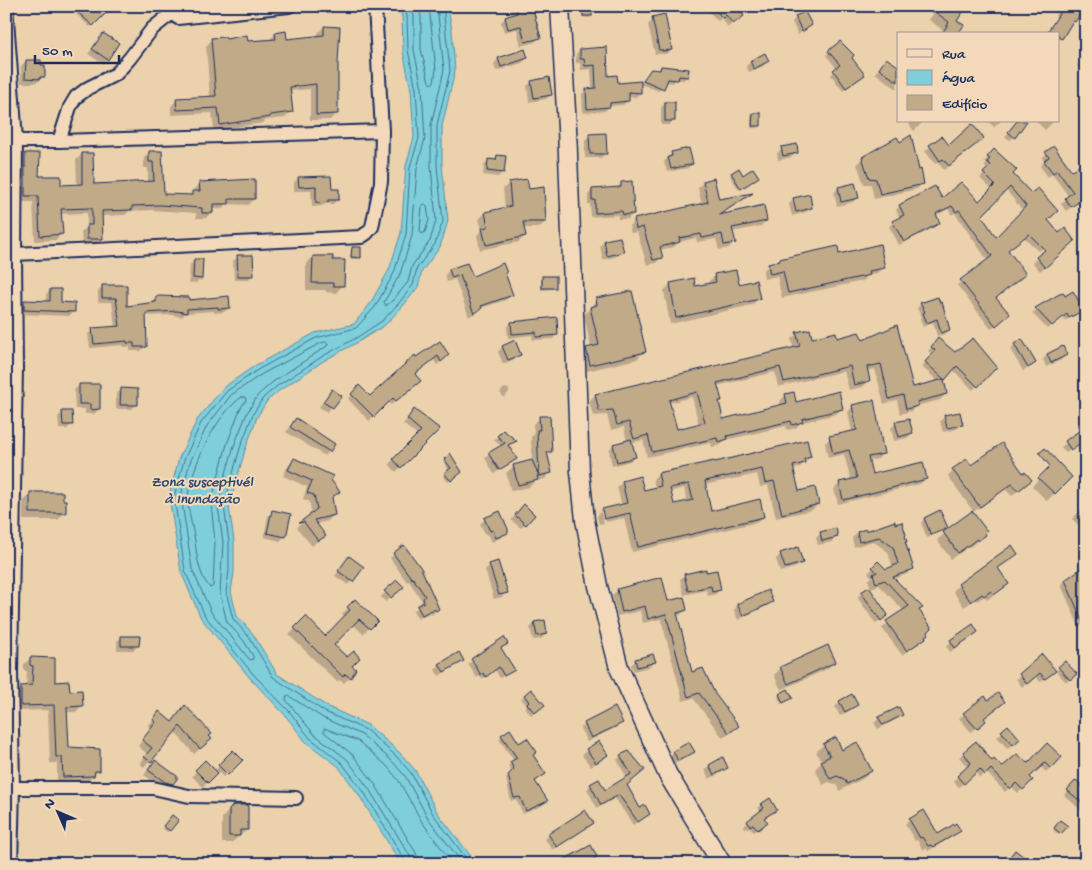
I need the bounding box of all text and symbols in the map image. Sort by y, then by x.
scale bar [35,32,119,64]
legend [897,32,1060,122]
text: 50 m [42,43,73,61]
text: Rua [942,46,966,64]
text: Água [942,70,975,88]
text: Edifício [942,96,988,114]
water label: Zona susceptivél à Inundação [151,474,255,509]
north arrow [32,788,82,838]
text: N [41,795,60,814]

